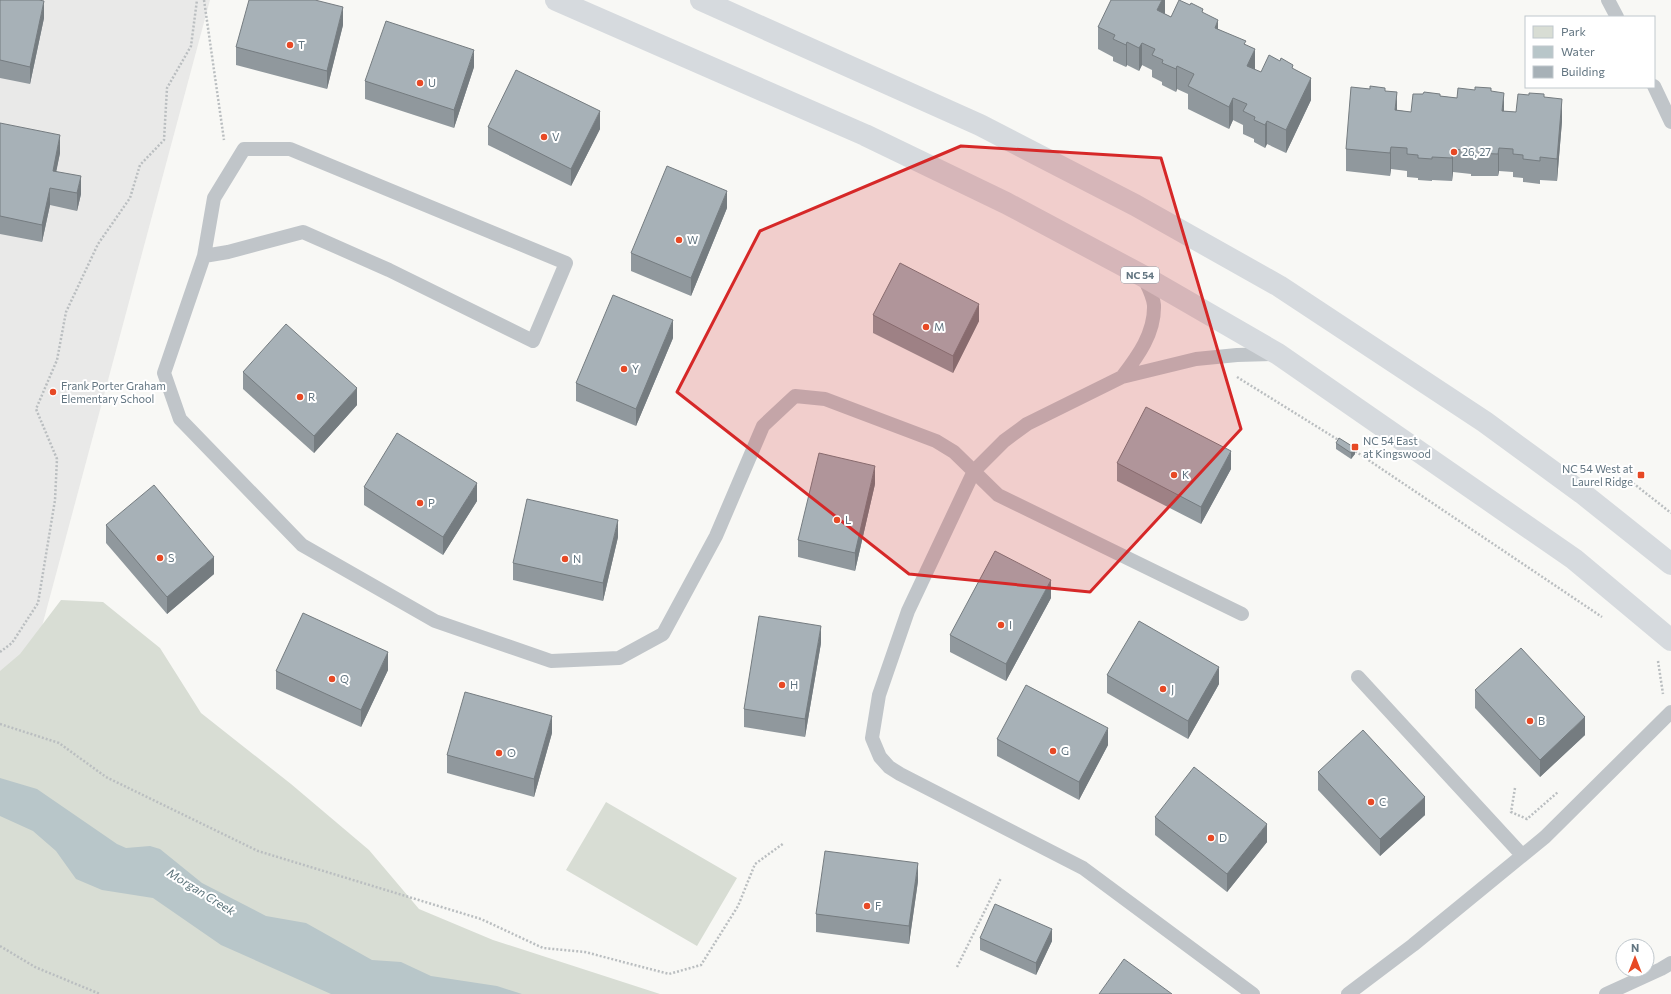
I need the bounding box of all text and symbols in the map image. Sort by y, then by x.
legend [1525,16,1655,88]
text: Park [1561,24,1587,38]
place label: T [298,38,305,51]
marker: T [285,40,295,50]
text: Water [1561,44,1595,58]
text: Building [1561,64,1605,78]
place label: U [428,76,436,89]
marker: U [415,78,425,88]
place label: V [552,130,560,143]
marker: V [539,132,549,142]
place label: 26, 27 [1462,145,1491,158]
marker: 26, 27 [1449,147,1459,157]
place label: W [687,233,698,246]
marker: W [674,235,684,245]
road number: NC 54 [1121,267,1159,283]
place label: M [934,320,945,333]
marker: M [921,322,931,332]
place label: Y [632,362,639,375]
marker: Y [619,364,629,374]
place label: Frank Porter Graham Elementary School [61,379,166,405]
marker: Frank Porter Graham Elementary School [48,387,58,397]
place label: R [308,390,316,403]
marker: R [295,392,305,402]
place label: NC 54 East at Kingswood [1363,434,1431,460]
marker: NC 54 East at Kingswood [1350,442,1360,452]
place label: NC 54 West at Laurel Ridge [1562,462,1633,488]
place label: K [1182,468,1190,481]
marker: K [1169,470,1179,480]
marker: NC 54 West at Laurel Ridge [1636,470,1646,480]
place label: P [428,496,435,509]
marker: P [415,498,425,508]
place label: L [845,513,851,526]
marker: L [832,515,842,525]
place label: S [168,551,174,564]
place label: N [573,552,581,565]
marker: S [155,553,165,563]
marker: N [560,554,570,564]
place label: I [1009,618,1012,631]
marker: I [996,620,1006,630]
place label: Q [340,672,349,685]
marker: Q [327,674,337,684]
place label: H [790,678,798,691]
marker: H [777,680,787,690]
place label: J [1171,682,1174,696]
marker: J [1158,684,1168,694]
place label: B [1538,714,1545,727]
marker: B [1525,716,1535,726]
place label: G [1061,744,1069,757]
place label: O [507,746,516,759]
marker: G [1048,746,1058,756]
marker: O [494,748,504,758]
place label: C [1379,795,1387,808]
marker: C [1366,797,1376,807]
place label: D [1219,831,1227,844]
marker: D [1206,833,1216,843]
water label: Morgan Creek [165,865,238,918]
place label: F [875,899,881,912]
marker: F [862,901,872,911]
north arrow [1615,938,1655,978]
text: N [1631,941,1639,954]

